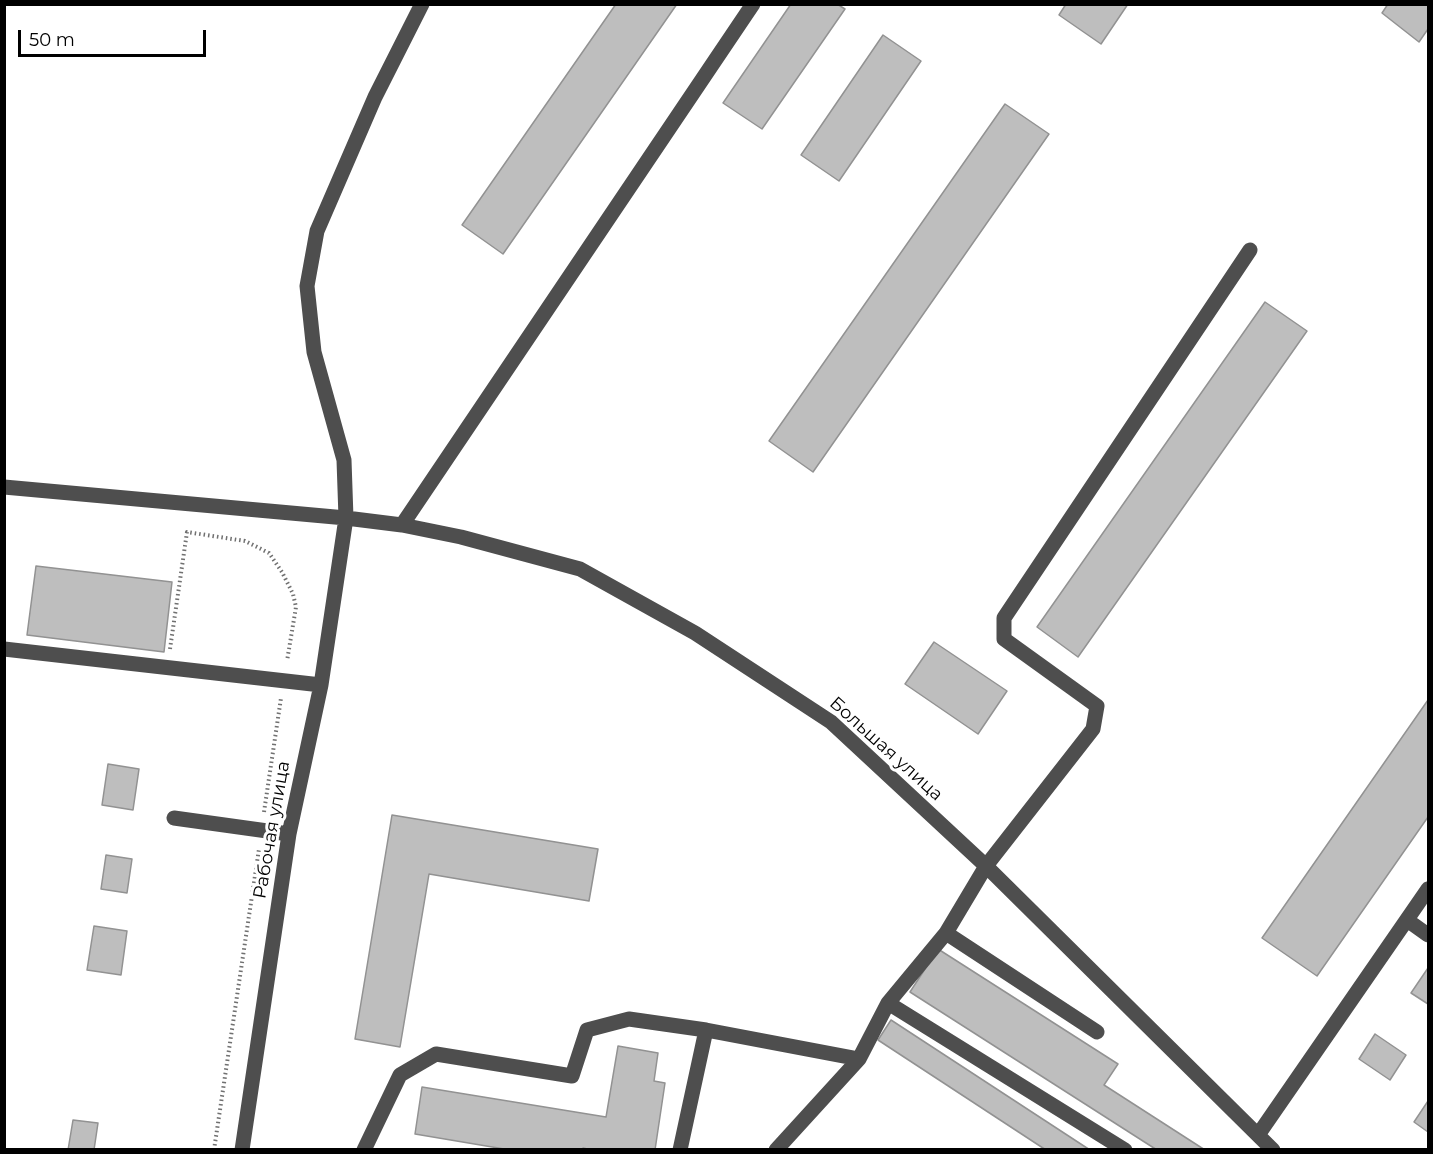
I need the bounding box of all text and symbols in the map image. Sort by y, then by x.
scale bar [21,18,208,56]
text: 50 m [29,29,75,51]
street label: Большая улица [825,692,947,806]
street label: Рабочая улица [249,759,295,901]

